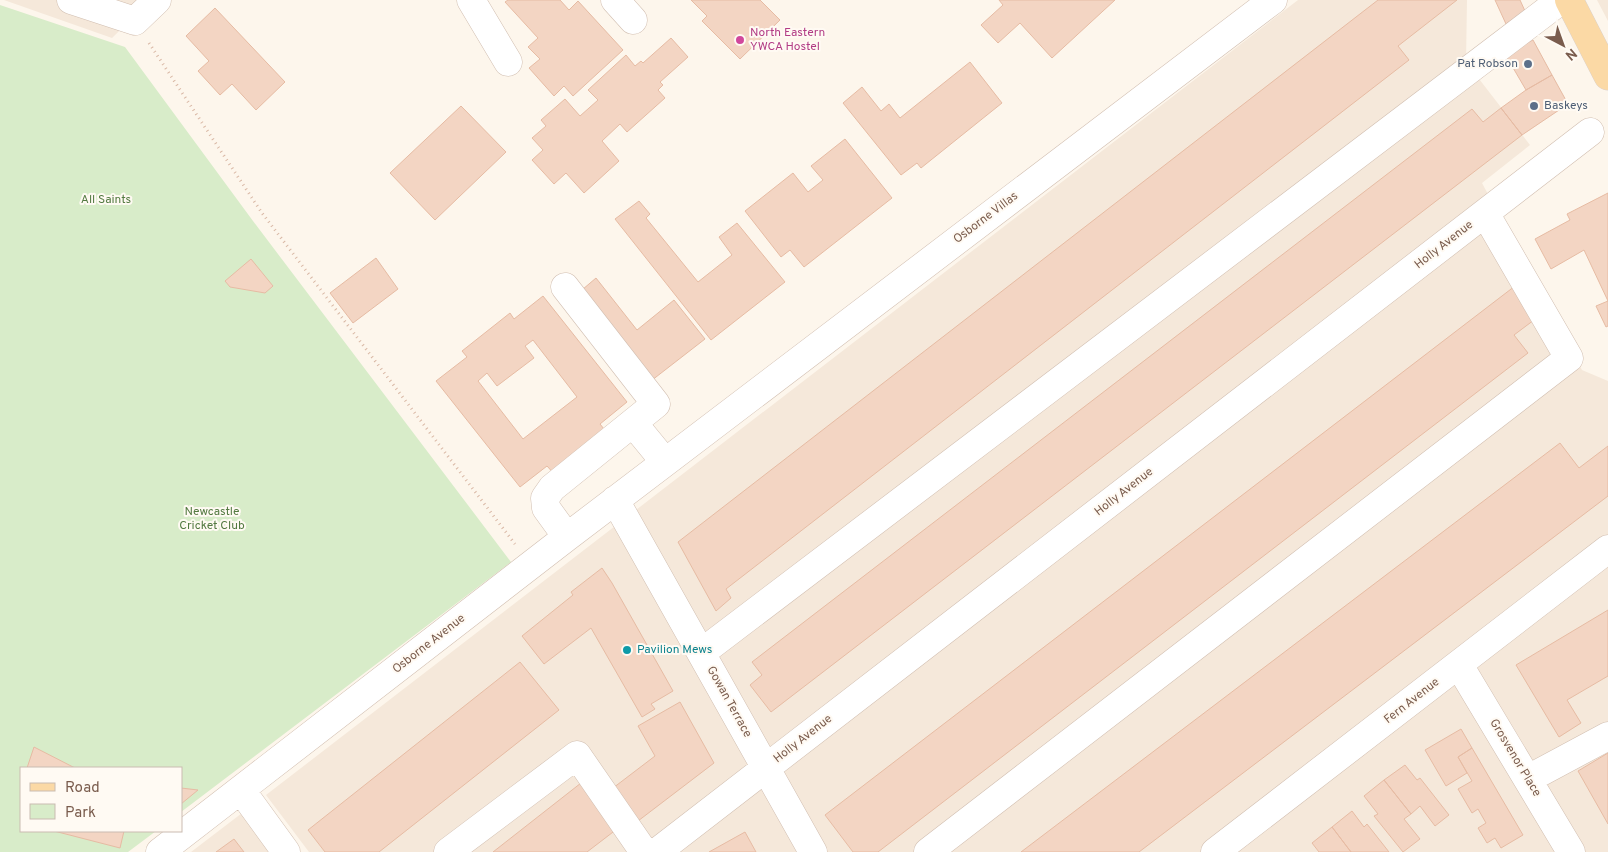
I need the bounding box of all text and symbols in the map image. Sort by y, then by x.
north arrow [1538,20,1588,70]
place label: North Eastern YWCA Hostel [750,25,825,55]
marker: North Eastern YWCA Hostel [734,34,746,46]
text: N [1561,44,1580,63]
place label: Pat Robson [1457,56,1518,72]
marker: Pat Robson [1522,58,1534,70]
place label: Baskeys [1544,98,1588,114]
marker: Baskeys [1528,100,1540,112]
street label: Osborne Villas [950,188,1022,248]
park label: All Saints [81,192,131,208]
street label: Holly Avenue [1411,217,1477,273]
street label: Holly Avenue [1091,464,1157,520]
park label: Newcastle Cricket Club [179,504,245,534]
street label: Osborne Avenue [389,611,469,677]
place label: Pavilion Mews [637,642,712,658]
marker: Pavilion Mews [621,644,633,656]
street label: Gowan Terrace [703,663,755,741]
street label: Fern Avenue [1381,674,1443,728]
street label: Holly Avenue [770,711,836,767]
street label: Grosvenor Place [1485,716,1545,800]
legend [20,767,182,832]
text: Road [65,779,100,798]
text: Park [65,804,96,823]

